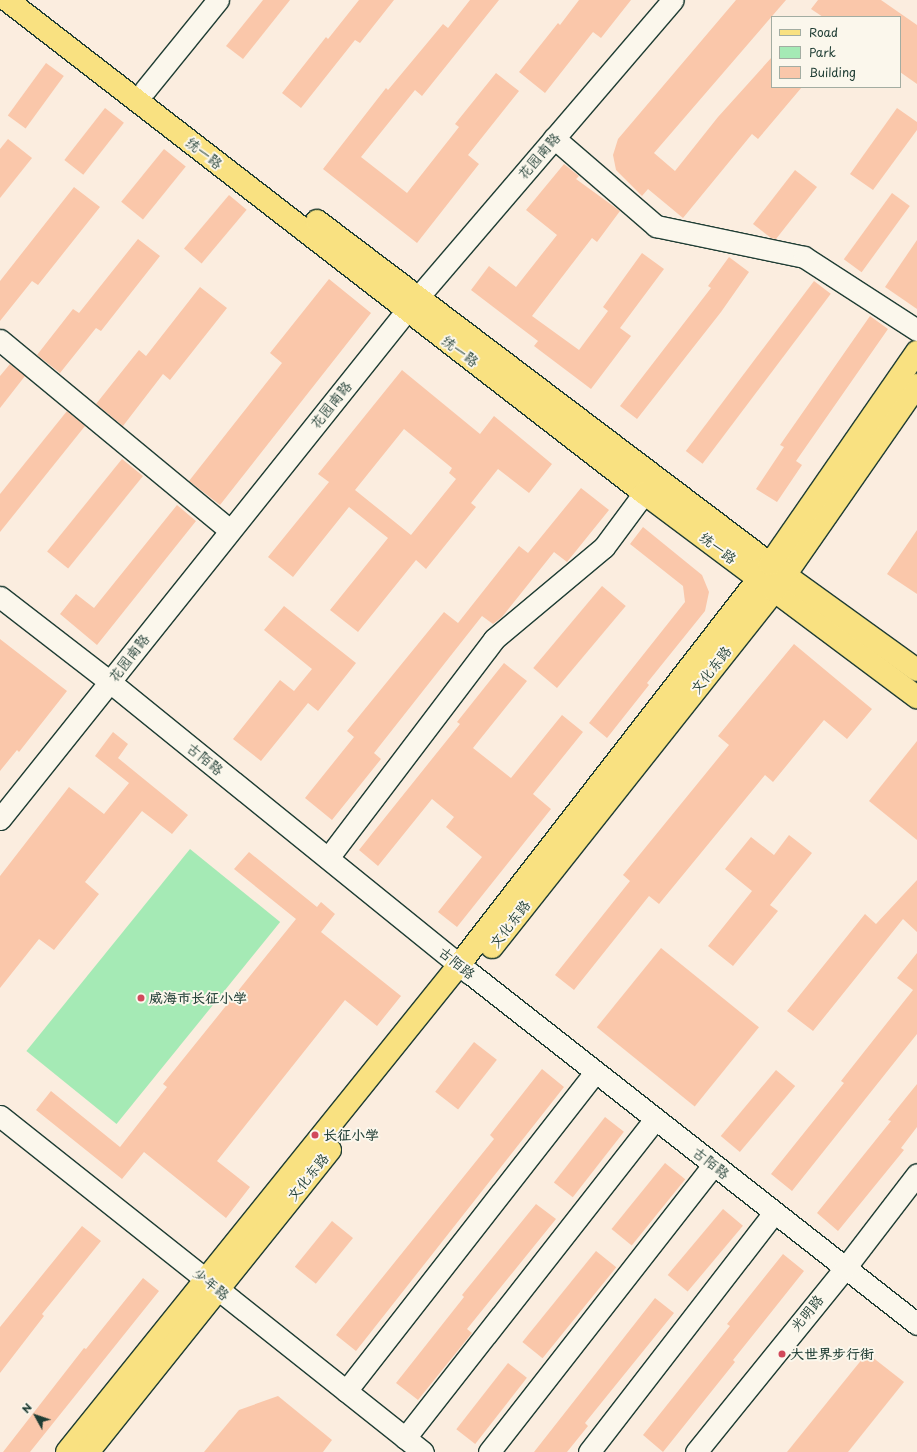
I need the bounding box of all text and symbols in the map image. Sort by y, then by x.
legend [771,16,901,88]
text: Road [809,23,838,41]
text: Park [809,43,836,61]
text: Building [809,63,856,81]
street label: 花园南路 [514,129,564,183]
street label: 统一路 [182,133,226,173]
street label: 统一路 [438,332,482,370]
street label: 花园南路 [307,378,355,432]
street label: 统一路 [696,529,740,567]
street label: 花园南路 [105,631,153,685]
street label: 文化东路 [687,643,735,697]
street label: 古陌路 [183,739,227,779]
street label: 文化东路 [486,897,534,951]
street label: 古陌路 [435,943,479,983]
place label: 威海市长征小学 [149,990,247,1006]
marker: 威海市长征小学 [136,993,146,1003]
place label: 长征小学 [323,1127,379,1143]
marker: 长征小学 [310,1130,320,1140]
street label: 古陌路 [689,1143,733,1183]
street label: 文化东路 [284,1150,332,1204]
street label: 少年路 [189,1264,233,1304]
street label: 光明路 [787,1292,827,1334]
place label: 大世界步行街 [790,1346,874,1362]
marker: 大世界步行街 [777,1349,787,1359]
north arrow [16,1396,56,1436]
text: N [17,1399,36,1417]

